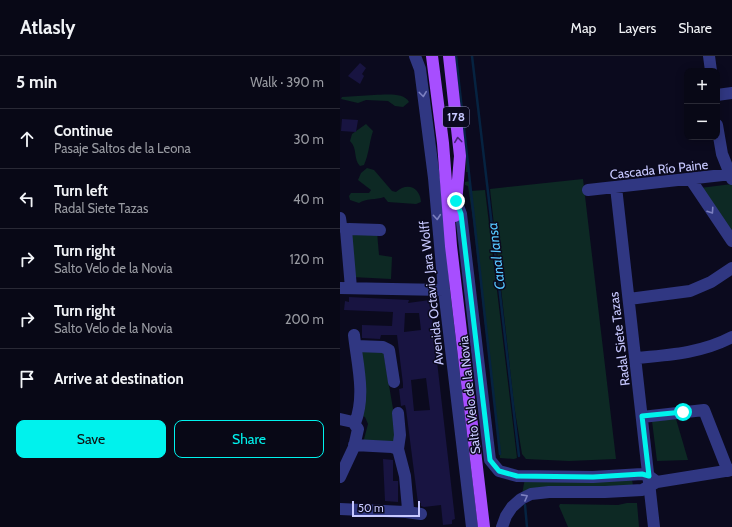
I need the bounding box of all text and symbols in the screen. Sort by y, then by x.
text: Atlasly [20,16,76,39]
text: Map [571,19,596,37]
text: Layers [618,19,656,37]
text: Share [678,19,712,37]
map controls [684,68,720,140]
button: + [684,68,720,104]
text: 5 min [16,72,57,92]
text: Walk · 390 m [250,74,324,90]
one-way arrow [418,91,427,97]
button: − [684,104,720,140]
road number: 178 [443,107,469,127]
text: Continue [54,122,113,140]
icon: ahead [16,128,38,150]
text: 30 m [294,131,324,147]
one-way arrow [454,137,463,143]
text: Pasaje Saltos de la Leona [54,140,191,156]
street label: Cascada Río Paine [609,156,709,182]
text: Turn left [54,182,108,200]
icon: left [16,188,38,210]
text: 40 m [293,191,324,207]
route end [447,192,465,210]
text: Radal Siete Tazas [54,200,148,216]
one-way arrow [706,207,714,214]
one-way arrow [433,214,442,220]
street label: Avenida Octavio Jara Wolff [415,219,447,366]
water label: Canal Iansa [483,221,509,291]
text: Turn right [54,242,115,260]
icon: right [16,248,38,270]
text: 120 m [290,251,324,267]
text: Salto Velo de la Novia [54,260,173,276]
street label: Radal Siete Tazas [605,291,633,387]
text: Turn right [54,302,115,320]
icon: right [16,308,38,330]
text: 200 m [285,311,324,327]
text: Salto Velo de la Novia [54,320,173,336]
street label: Salto Velo de la Novia [455,334,483,455]
icon: arrive [16,368,38,390]
text: Arrive at destination [54,370,184,388]
route start [674,403,692,421]
button: Save [16,420,166,458]
button: Share [174,420,324,458]
one-way arrow [521,495,528,502]
scale bar [352,499,420,518]
text: 50 m [358,501,384,515]

